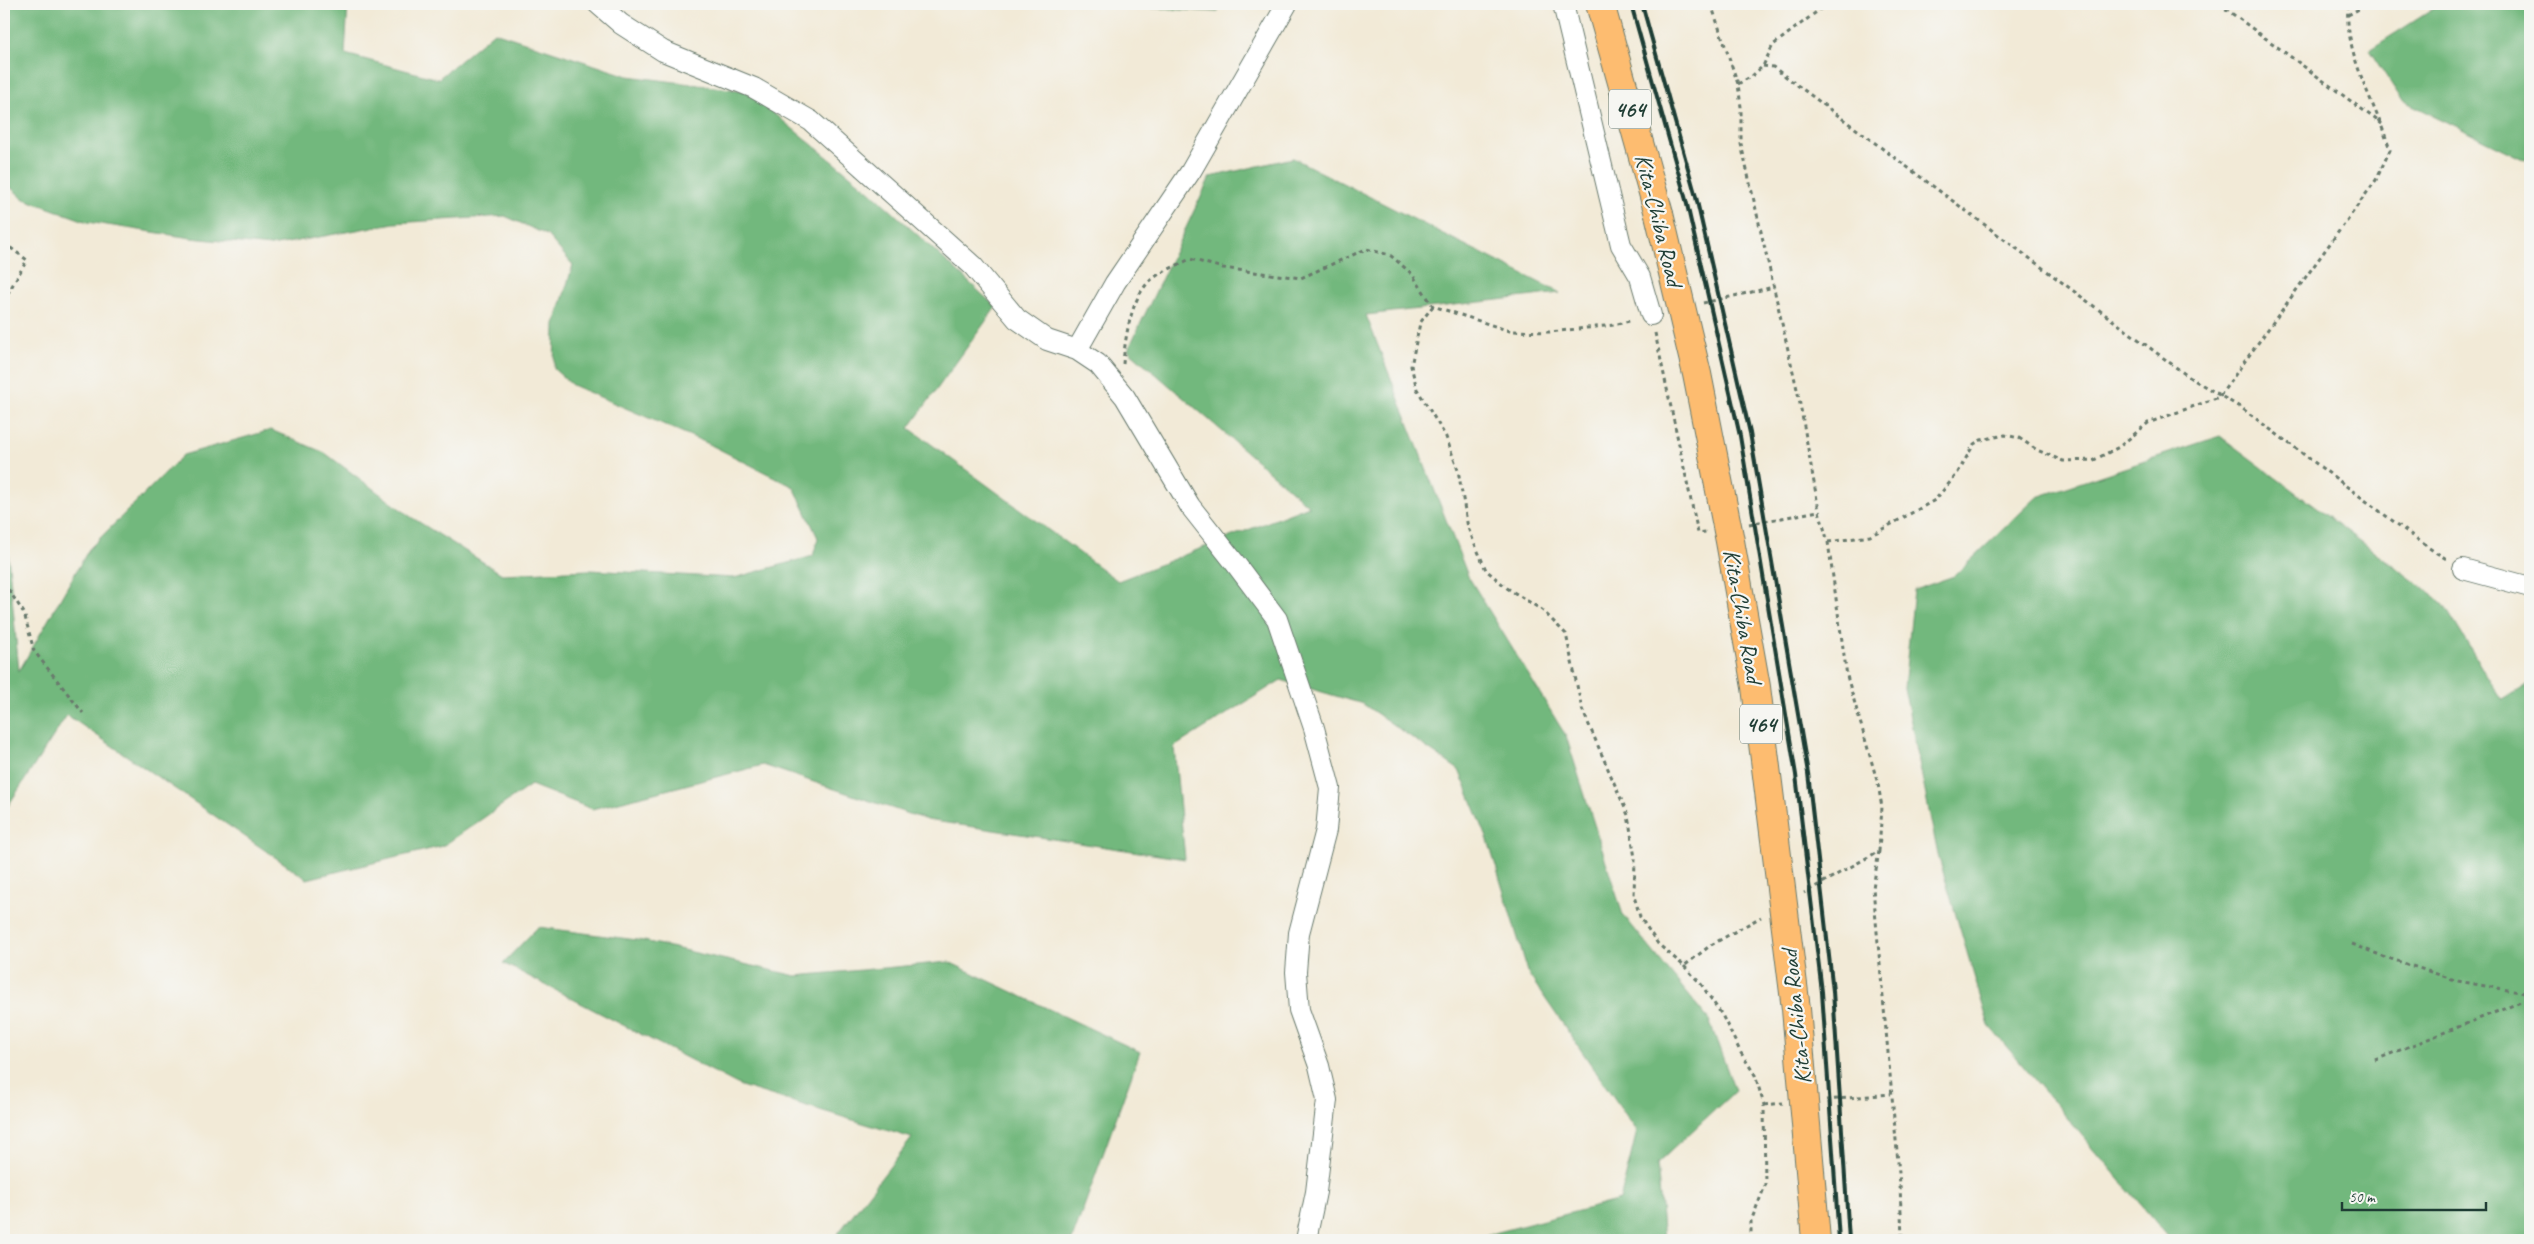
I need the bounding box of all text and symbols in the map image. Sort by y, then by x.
road number: 464 [1609,90,1651,128]
street label: Kita-Chiba Road [1628,151,1691,293]
street label: Kita-Chiba Road [1716,547,1770,689]
road number: 464 [1740,704,1782,744]
street label: Kita-Chiba Road [1774,945,1818,1086]
scale bar [2342,1179,2485,1211]
text: 50 m [2349,1188,2376,1207]

